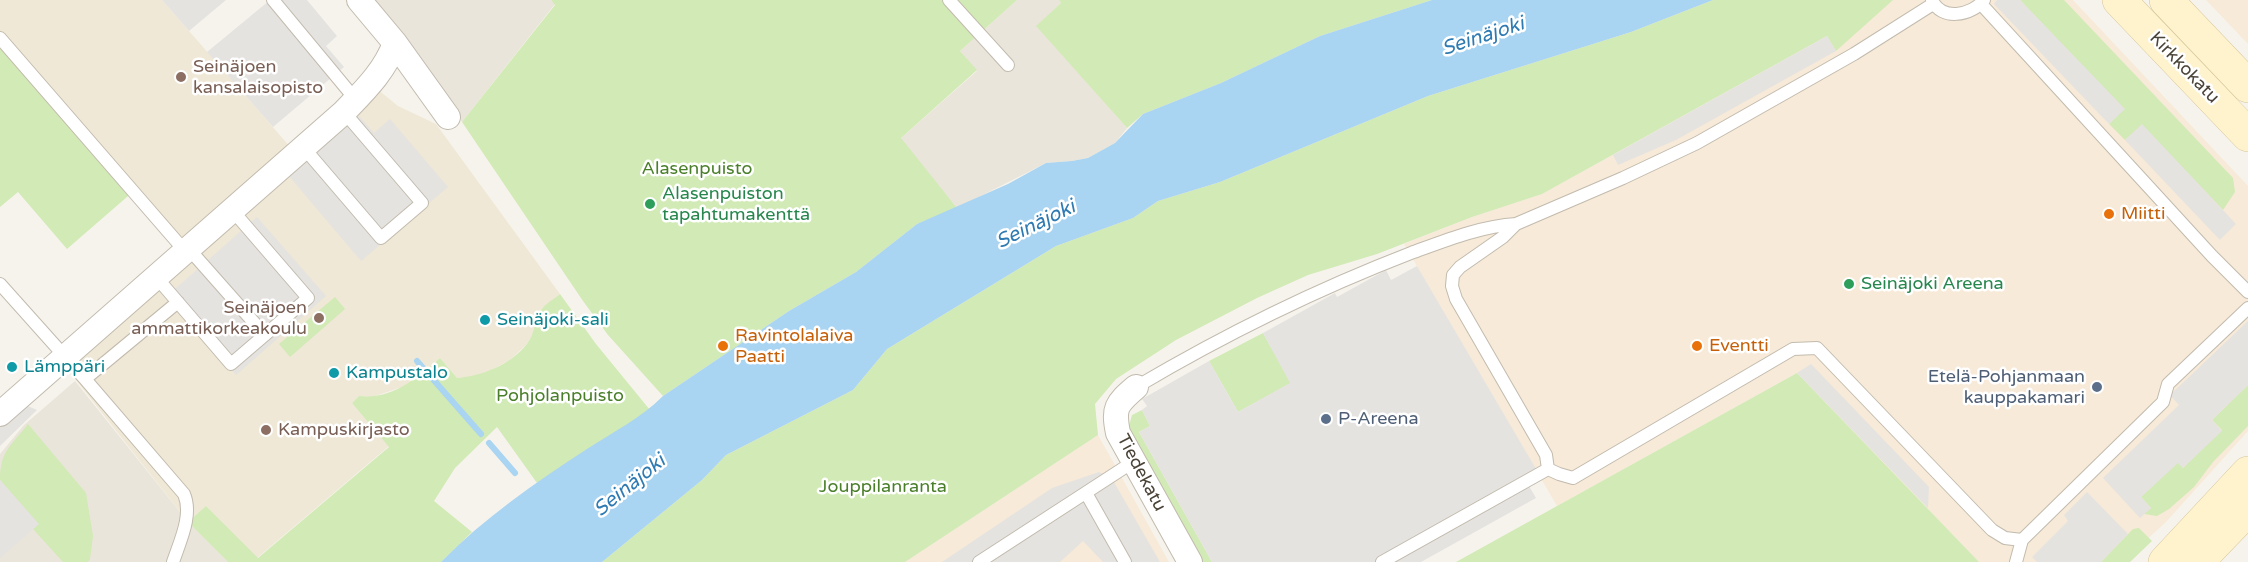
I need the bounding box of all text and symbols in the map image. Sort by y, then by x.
water label: Seinäjoki [1439,12,1527,62]
street label: Kirkkokatu [2145,28,2223,108]
place label: Seinäjoen kansalaisopisto [193,56,323,98]
marker: Seinäjoen kansalaisopisto [174,70,188,84]
park label: Alasenpuisto [642,158,752,180]
place label: Alasenpuiston tapahtumakenttä [662,183,810,226]
water label: Seinäjoki [992,196,1080,254]
marker: Alasenpuiston tapahtumakenttä [643,197,657,211]
place label: Miitti [2121,203,2165,225]
marker: Miitti [2102,207,2116,221]
place label: Seinäjoki Areena [1861,273,2004,295]
marker: Seinäjoki Areena [1842,277,1856,291]
place label: Seinäjoen ammattikorkeakoulu [131,297,307,340]
place label: Seinäjoki-sali [497,309,609,331]
marker: Seinäjoen ammattikorkeakoulu [312,311,326,325]
marker: Seinäjoki-sali [478,313,492,327]
place label: Ravintolalaiva Paatti [735,325,853,368]
place label: Eventti [1709,335,1769,357]
marker: Ravintolalaiva Paatti [716,339,730,353]
marker: Eventti [1690,339,1704,353]
place label: Lämppäri [24,356,105,378]
marker: Lämppäri [5,360,19,374]
place label: Kampustalo [346,362,448,384]
marker: Kampustalo [327,366,341,380]
place label: Etelä-Pohjanmaan kauppakamari [1928,366,2085,409]
marker: Etelä-Pohjanmaan kauppakamari [2090,380,2104,394]
park label: Pohjolanpuisto [496,385,624,407]
place label: P-Areena [1338,408,1419,430]
marker: P-Areena [1319,412,1333,426]
place label: Kampuskirjasto [278,419,410,441]
marker: Kampuskirjasto [259,423,273,437]
street label: Tiedekatu [1112,431,1170,515]
water label: Seinäjoki [589,450,671,522]
park label: Jouppilanranta [819,476,947,498]

